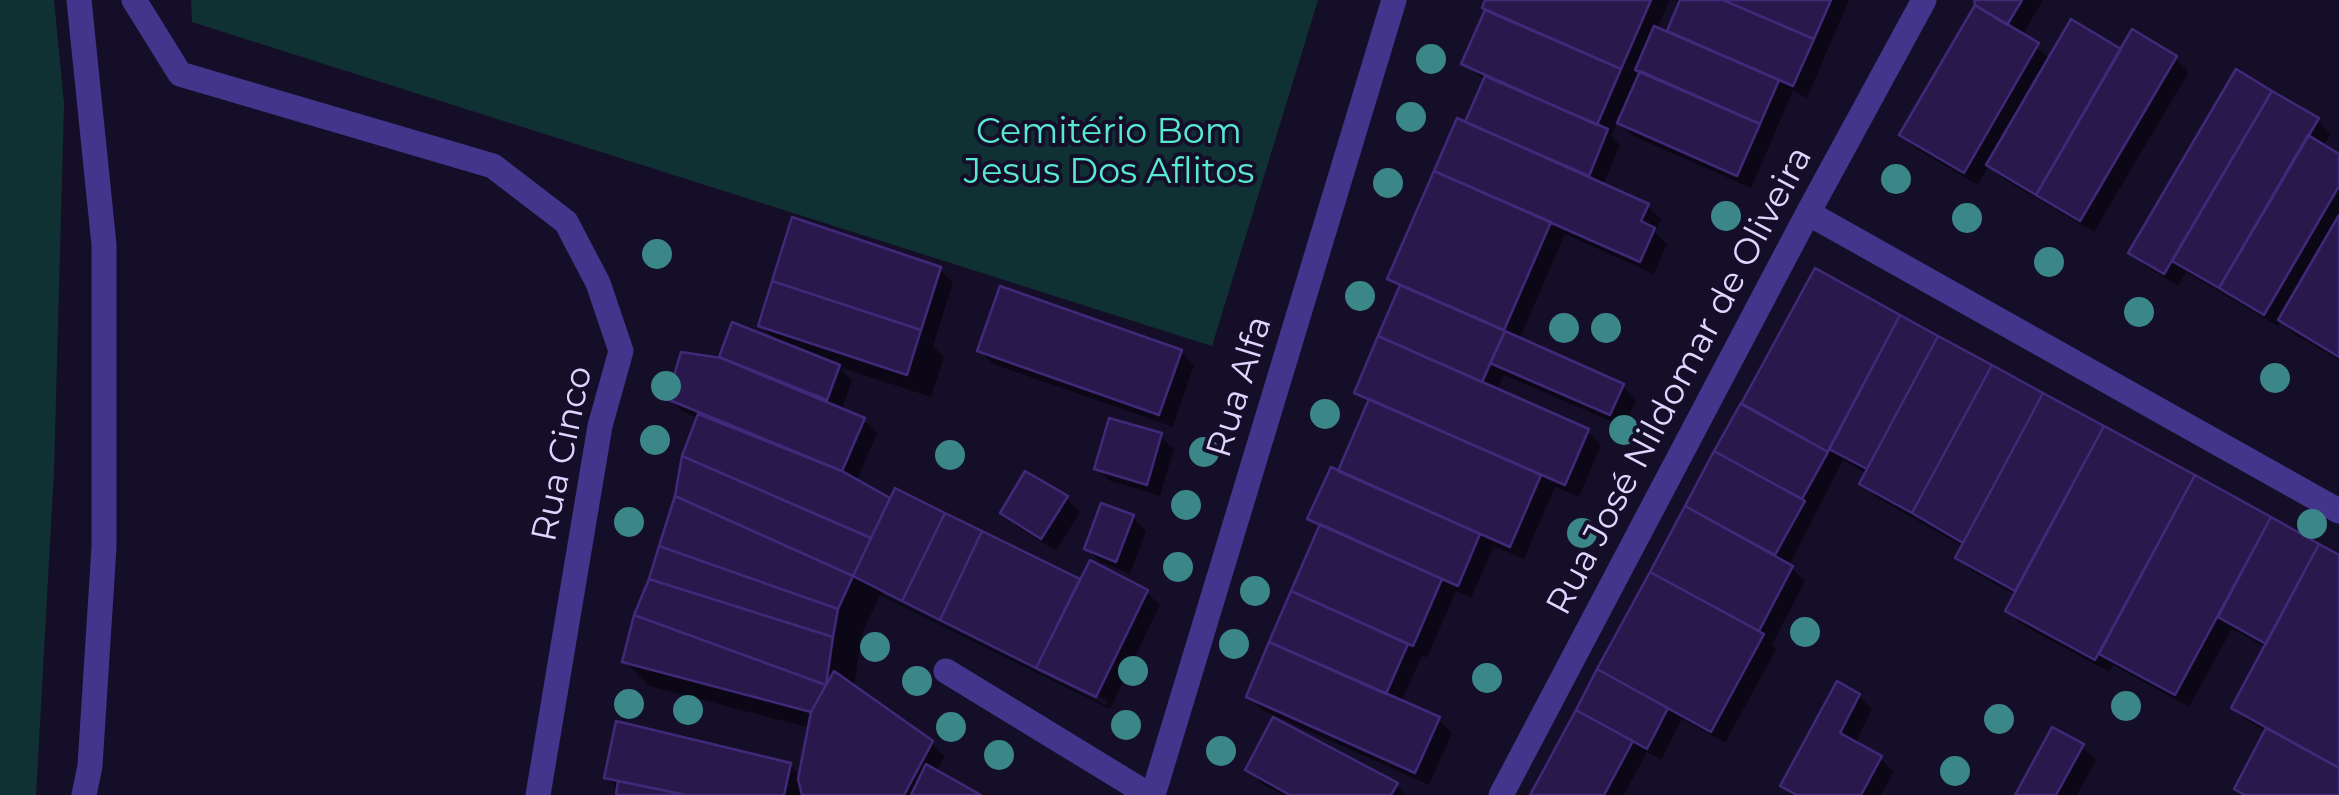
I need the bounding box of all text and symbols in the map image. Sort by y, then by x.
park label: Cemitério Bom Jesus Dos Aflitos [964,112,1254,194]
street label: Rua José Nildomar de Oliveira [1538,140,1822,622]
street label: Rua Alfa [1199,311,1281,463]
street label: Rua Cinco [524,363,602,545]

